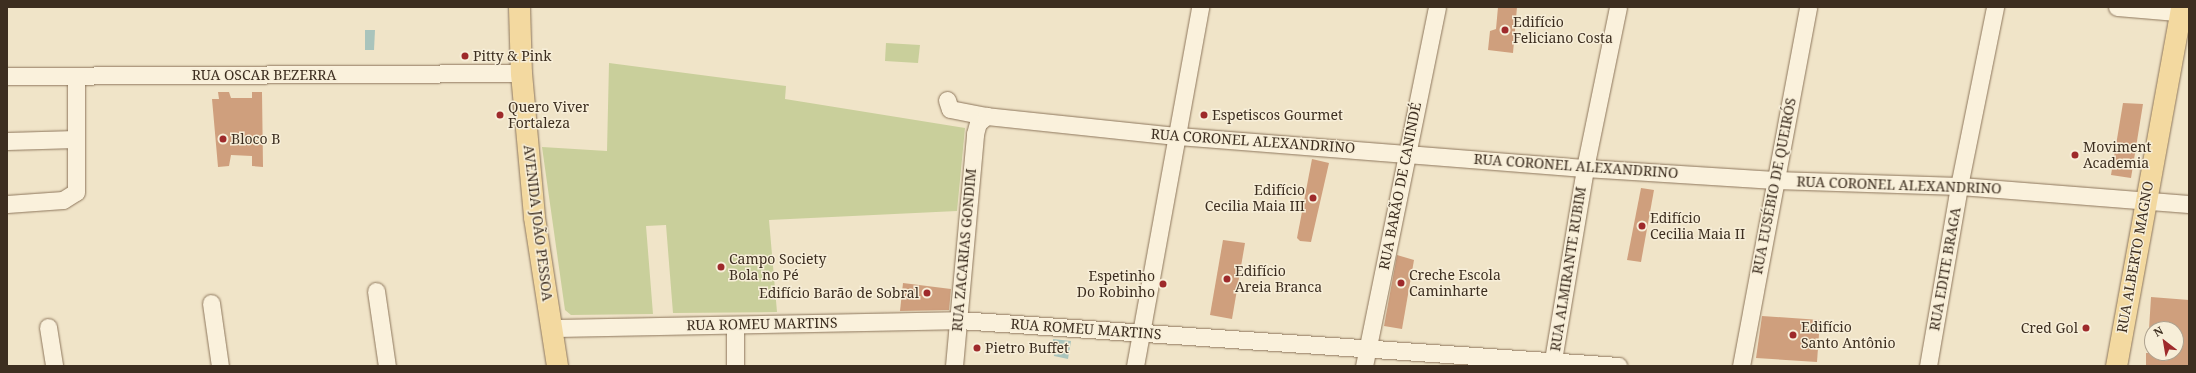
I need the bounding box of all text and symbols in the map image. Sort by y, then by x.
place label: Edifício Feliciano Costa [1513,14,1613,46]
marker: Edifício Feliciano Costa [1500,25,1510,35]
place label: Pitty & Pink [473,48,552,64]
marker: Pitty & Pink [460,51,470,61]
street label: RUA OSCAR BEZERRA [192,67,336,83]
street label: RUA EUSÉBIO DE QUEIRÓS [1749,96,1799,276]
place label: Quero Viver Fortaleza [508,99,589,132]
street label: RUA BARÃO DE CANINDÉ [1376,101,1424,271]
place label: Espetiscos Gourmet [1212,107,1343,123]
marker: Quero Viver Fortaleza [495,110,505,120]
marker: Espetiscos Gourmet [1199,110,1209,120]
street label: RUA CORONEL ALEXANDRINO [1150,125,1356,157]
place label: Bloco B [231,131,280,147]
marker: Bloco B [218,134,228,144]
place label: Moviment Academia [2083,139,2151,172]
street label: AVENIDA JOÃO PESSOA [520,144,556,302]
street label: RUA CORONEL ALEXANDRINO [1473,150,1679,182]
marker: Moviment Academia [2070,150,2080,160]
street label: RUA ZACARIAS GONDIM [949,168,979,332]
street label: RUA CORONEL ALEXANDRINO [1796,173,2002,197]
street label: RUA ALBERTO MAGNO [2113,180,2157,334]
place label: Edifício Cecilia Maia III [1205,182,1305,214]
street label: RUA ALMIRANTE RUBIM [1547,186,1589,352]
marker: Edifício Cecilia Maia III [1308,193,1318,203]
street label: RUA EDITE BRAGA [1926,206,1964,332]
place label: Edifício Cecilia Maia II [1650,210,1745,242]
marker: Edifício Cecilia Maia II [1637,221,1647,231]
place label: Campo Society Bola no Pé [729,251,826,284]
marker: Campo Society Bola no Pé [716,262,726,272]
place label: Edifício Areia Branca [1235,263,1322,296]
place label: Creche Escola Caminharte [1409,267,1501,300]
place label: Espetinho Do Robinho [1077,268,1155,300]
marker: Edifício Areia Branca [1222,274,1232,284]
marker: Creche Escola Caminharte [1396,278,1406,288]
marker: Espetinho Do Robinho [1158,279,1168,289]
place label: Edifício Barão de Sobral [759,285,919,301]
marker: Edifício Barão de Sobral [922,288,932,298]
street label: RUA ROMEU MARTINS [686,314,838,334]
street label: RUA ROMEU MARTINS [1010,315,1162,343]
place label: Edifício Santo Antônio [1801,319,1896,352]
place label: Cred Gol [2021,320,2078,336]
north arrow [2144,321,2184,361]
marker: Cred Gol [2081,323,2091,333]
marker: Edifício Santo Antônio [1788,330,1798,340]
place label: Pietro Buffet [985,340,1069,356]
marker: Pietro Buffet [972,343,982,353]

